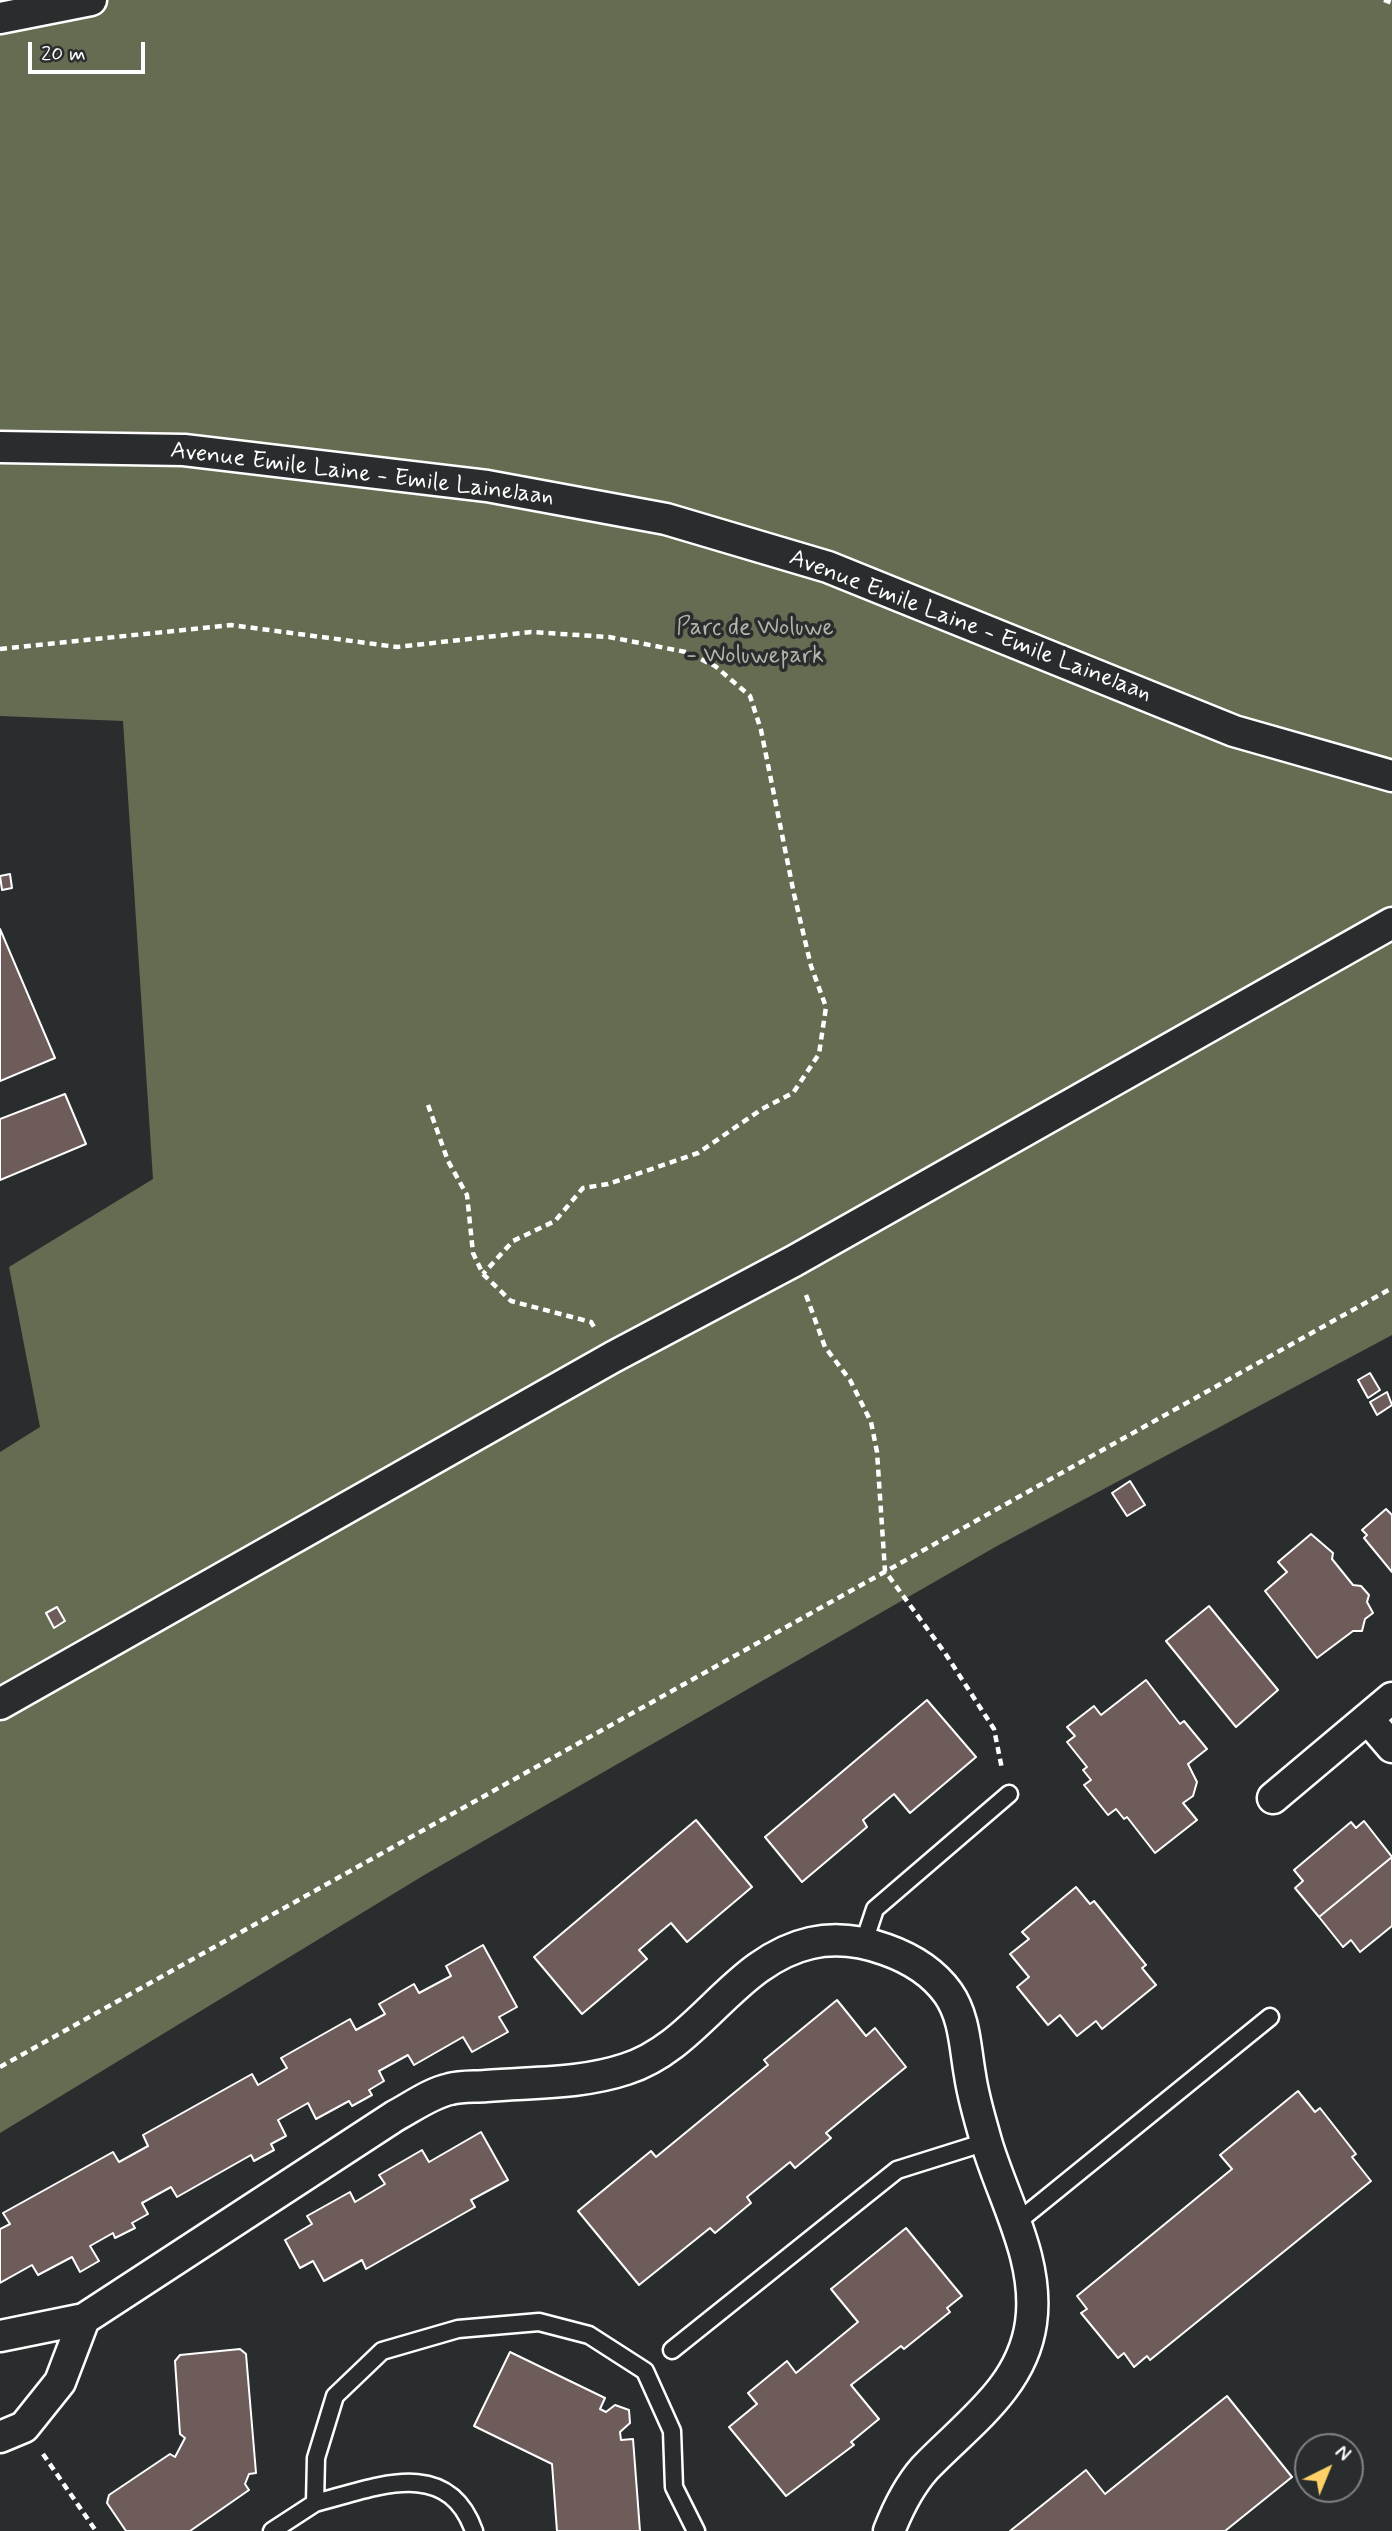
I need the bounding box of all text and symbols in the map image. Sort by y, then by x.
scale bar [32,28,149,72]
text: 20 m [41,40,86,68]
street label: Avenue Emile Laine - Emile Lainelaan [169,437,555,513]
street label: Avenue Emile Laine - Emile Lainelaan [785,544,1155,710]
park label: Parc de Woluwe - Woluwepark [676,615,834,671]
north arrow [1294,2433,1364,2503]
text: N [1329,2440,1355,2467]

